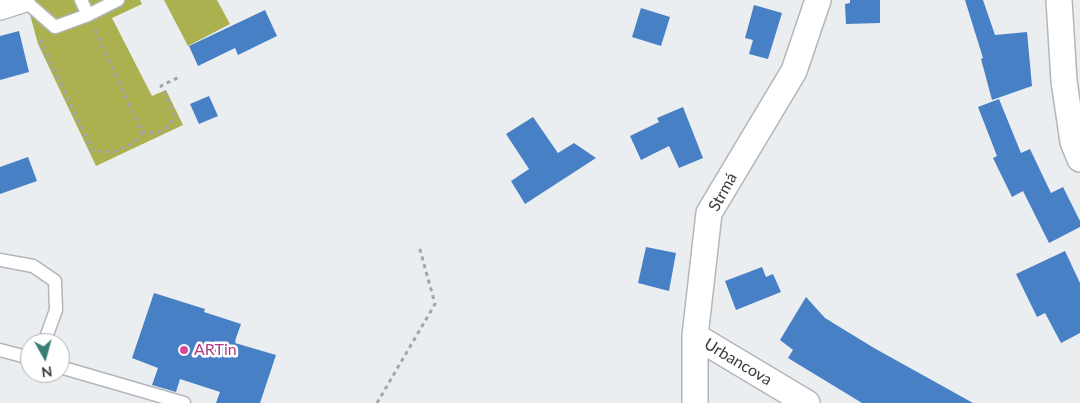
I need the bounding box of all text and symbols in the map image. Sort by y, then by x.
street label: Strmá [705,169,741,215]
north arrow [20,333,70,383]
street label: Urbancova [701,334,775,390]
place label: ARTin [194,340,237,360]
marker: ARTin [178,344,190,356]
text: N [40,363,53,381]

